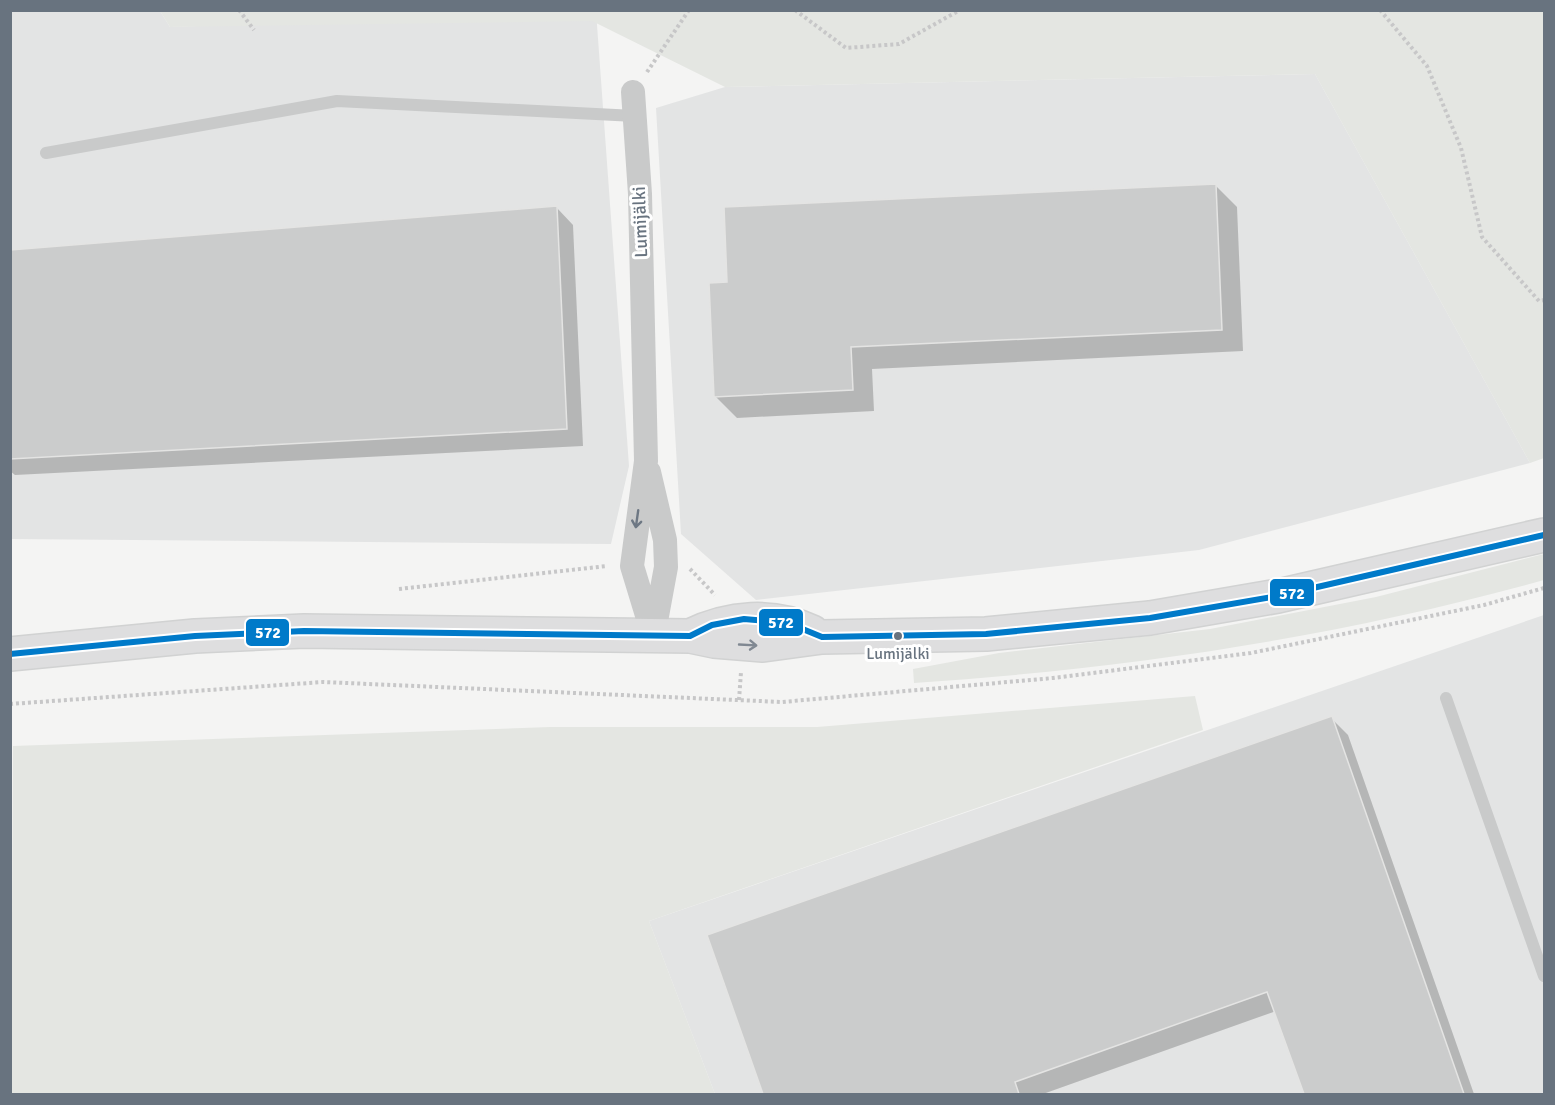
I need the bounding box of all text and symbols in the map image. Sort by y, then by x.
street label: Lumijälki [628,186,652,258]
one-way arrow [632,509,643,528]
line badge: 572 [1269,578,1315,607]
text: 572 [1279,584,1305,604]
line badge: 572 [758,608,804,637]
text: 572 [768,613,794,633]
line badge: 572 [245,618,290,647]
text: 572 [255,623,281,643]
marker: Lumijälki [892,630,904,642]
one-way arrow [738,639,757,650]
place label: Lumijälki [866,644,930,664]

